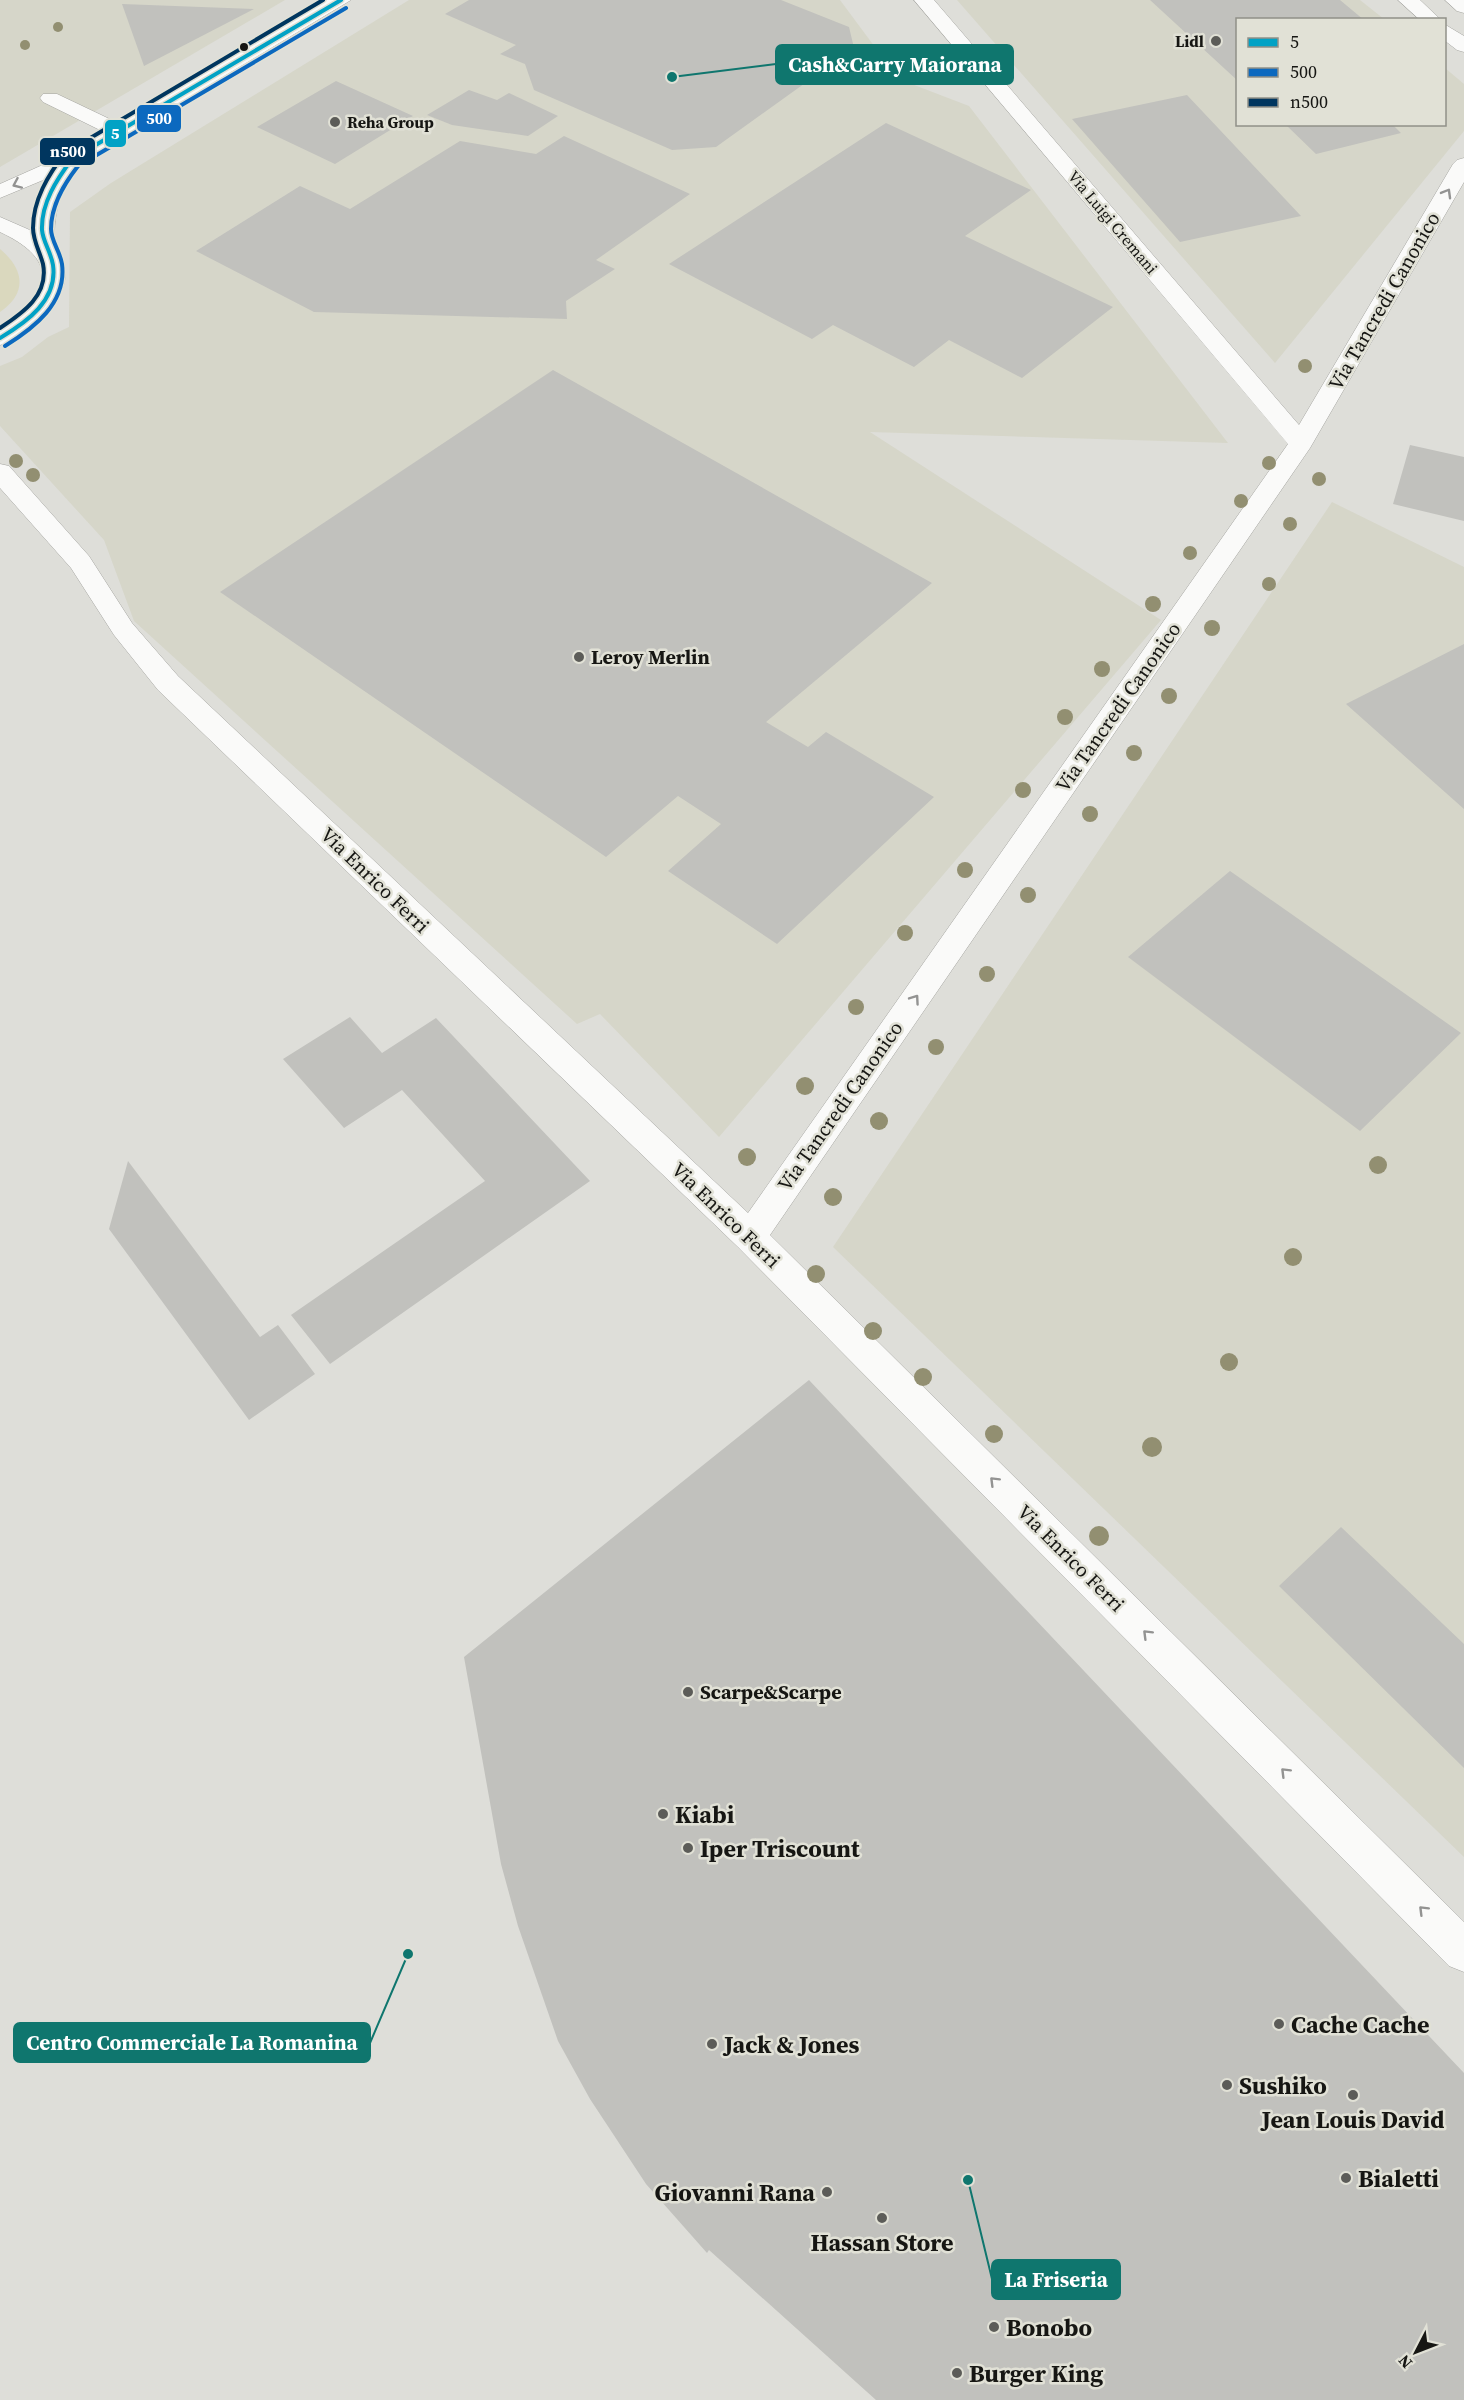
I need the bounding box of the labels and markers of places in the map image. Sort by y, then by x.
place label: Lidl [1175,30,1204,52]
marker: Lidl [1209,34,1223,48]
unlabelled marker [238,41,250,53]
callout: Cash&Carry Maiorana [776,45,1013,84]
place label: Reha Group [347,111,434,133]
marker: Reha Group [328,115,342,129]
place label: Leroy Merlin [591,643,710,671]
marker: Leroy Merlin [572,650,586,664]
place label: Scarpe&Scarpe [700,1678,842,1706]
marker: Scarpe&Scarpe [681,1685,695,1699]
place label: Kiabi [675,1798,735,1831]
marker: Kiabi [656,1807,670,1821]
place label: Iper Triscount [700,1832,860,1865]
marker: Iper Triscount [681,1841,695,1855]
place label: Cache Cache [1291,2008,1430,2041]
marker: Cache Cache [1272,2017,1286,2031]
callout: Centro Commerciale La Romanina [14,2023,370,2062]
place label: Jack & Jones [722,2028,860,2061]
marker: Jack & Jones [705,2037,719,2051]
place label: Sushiko [1239,2069,1327,2102]
marker: Sushiko [1220,2078,1234,2092]
marker: Jean Louis David [1346,2088,1360,2102]
place label: Jean Louis David [1260,2103,1444,2136]
place label: Bialetti [1358,2162,1439,2195]
marker: Bialetti [1339,2171,1353,2185]
place label: Giovanni Rana [655,2176,815,2209]
marker: Giovanni Rana [820,2185,834,2199]
marker: Hassan Store [875,2211,889,2225]
place label: Hassan Store [811,2226,954,2259]
callout: La Friseria [992,2260,1120,2299]
place label: Bonobo [1006,2311,1092,2344]
marker: Bonobo [987,2320,1001,2334]
place label: Burger King [969,2357,1103,2390]
marker: Burger King [950,2366,964,2380]

